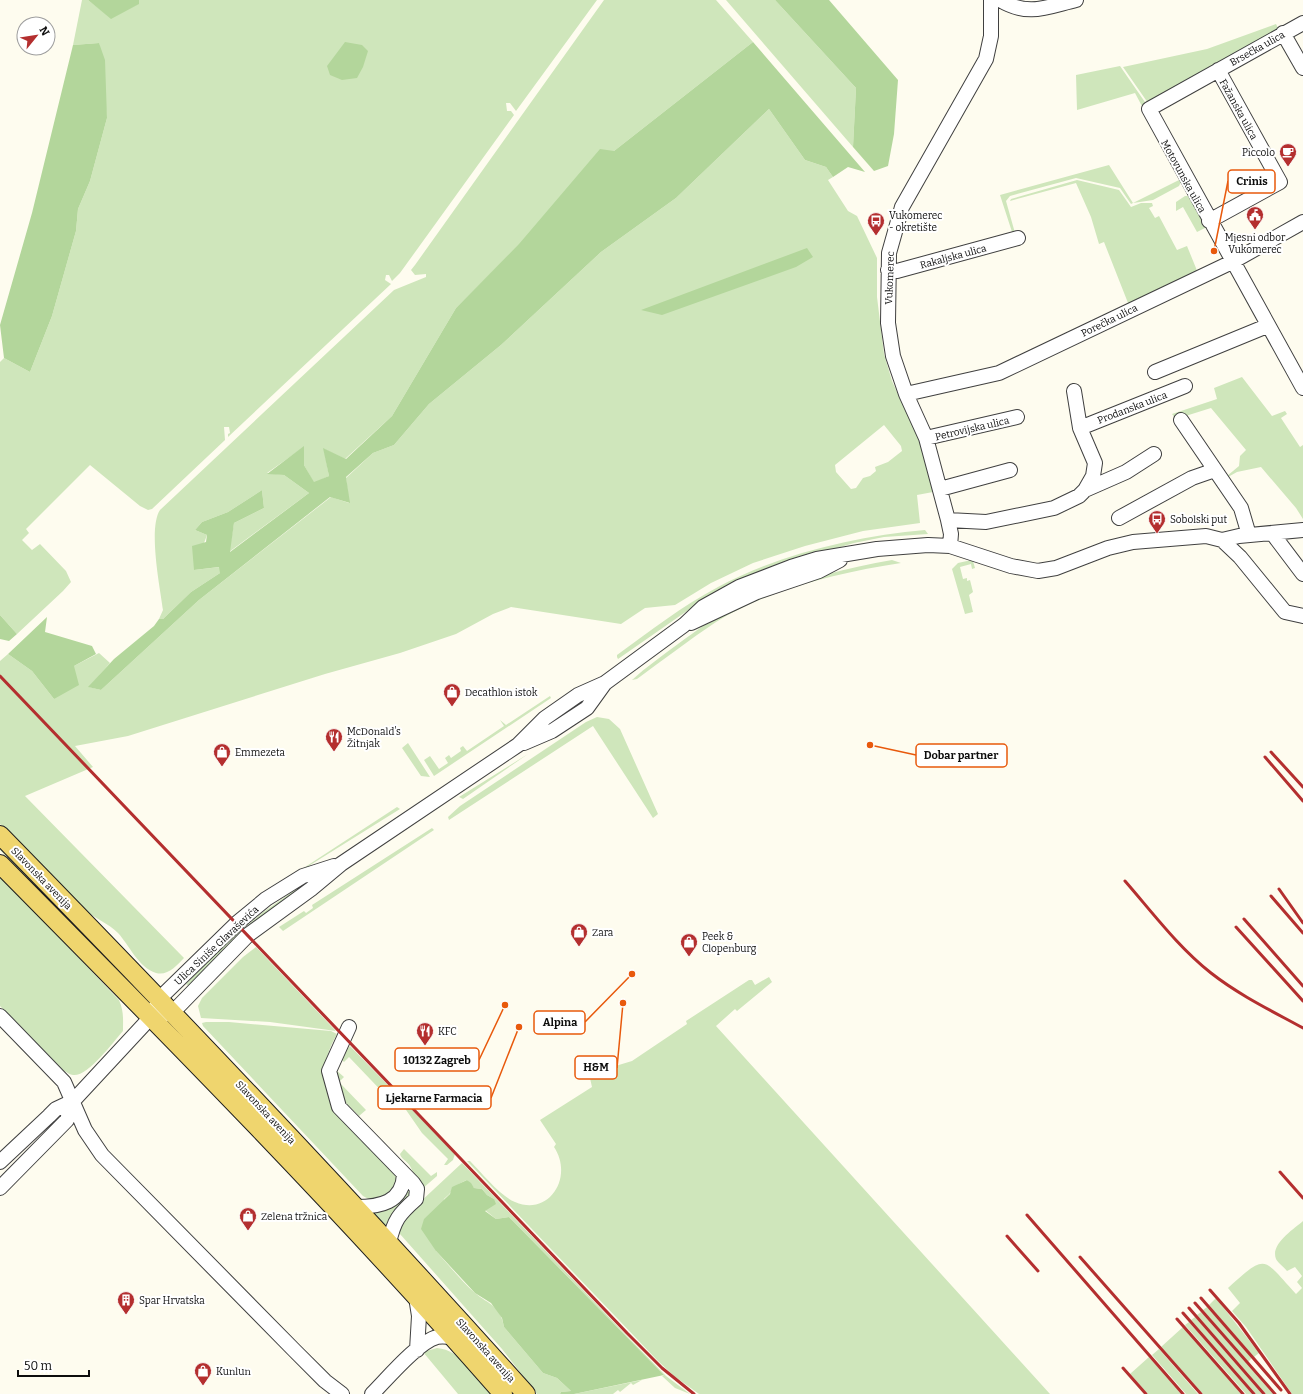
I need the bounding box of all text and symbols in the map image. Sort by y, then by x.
north arrow [16,16,56,56]
text: N [36,24,52,39]
street label: Brsečka ulica [1228,29,1288,69]
street label: Fažanska ulica [1217,77,1260,142]
street label: Motovunska ulica [1158,138,1208,215]
cafe icon: Piccolo [1278,142,1298,167]
place label: Piccolo [1242,147,1275,159]
callout: Crinis [1228,170,1275,193]
text: Crinis [1236,175,1268,188]
public building icon: Mjesni odbor Vukomerec [1245,205,1265,230]
place label: Vukomerec - okretište [889,210,942,234]
bus stop icon: Vukomerec - okretište [866,211,886,236]
place label: Mjesni odbor Vukomerec [1225,232,1286,256]
street label: Rakaljska ulica [919,242,988,272]
street label: Vukomerec [883,251,897,305]
street label: Porečka ulica [1079,302,1140,340]
street label: Prodanska ulica [1096,389,1169,427]
street label: Petrovijska ulica [934,414,1011,443]
bus stop icon: Sobolski put [1147,509,1167,534]
place label: Sobolski put [1170,514,1227,526]
shop icon: Decathlon istok [442,682,462,707]
place label: Decathlon istok [465,687,538,699]
place label: McDonald's Žitnjak [347,726,401,750]
restaurant icon: McDonald's Žitnjak [324,727,344,752]
shop icon: Emmezeta [212,742,232,767]
callout: Dobar partner [916,744,1007,767]
place label: Emmezeta [235,747,285,759]
text: Dobar partner [924,749,999,762]
street label: Slavonska avenija [8,845,74,913]
street label: Ulica Siniše Glavaševića [172,903,262,988]
shop icon: Zara [569,922,589,947]
place label: Zara [592,927,614,939]
place label: Peek & Clopenburg [702,931,757,955]
shop icon: Peek & Clopenburg [679,932,699,957]
callout: Alpina [534,1011,585,1034]
text: Alpina [543,1016,578,1029]
restaurant icon: KFC [415,1021,435,1046]
place label: KFC [438,1026,457,1038]
callout: 10132 Zagreb [395,1048,479,1071]
text: 10132 Zagreb [403,1054,471,1067]
callout: H&M [575,1056,617,1079]
text: H&M [583,1061,609,1074]
street label: Slavonska avenija [233,1079,298,1147]
callout: Ljekarne Farmacia [378,1086,491,1109]
text: Ljekarne Farmacia [386,1092,483,1105]
shop icon: Zelena tržnica [238,1206,258,1231]
place label: Zelena tržnica [261,1211,328,1223]
building icon: Spar Hrvatska [116,1290,136,1315]
place label: Spar Hrvatska [139,1295,205,1307]
street label: Slavonska avenija [453,1316,518,1386]
scale bar [18,1352,89,1378]
text: 50 m [24,1359,53,1373]
shop icon: Kunlun [193,1361,213,1386]
place label: Kunlun [216,1366,251,1378]

